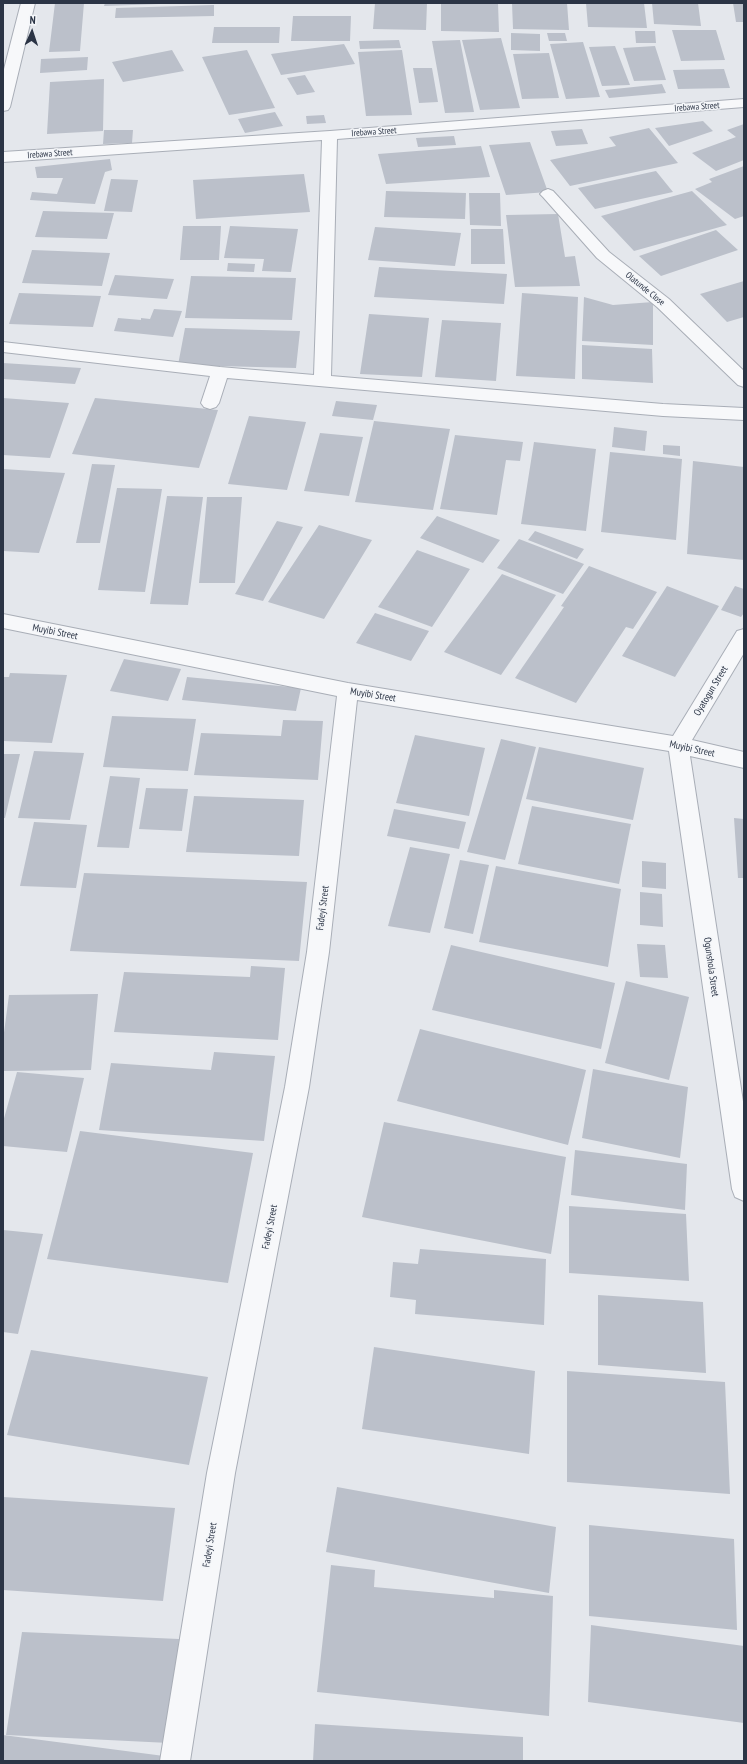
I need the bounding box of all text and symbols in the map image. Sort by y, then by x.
north arrow [12,12,52,52]
text: N [29,13,36,27]
street label: Irebawa Street [674,100,720,114]
street label: Irebawa Street [351,125,397,139]
street label: Irebawa Street [27,147,73,161]
street label: Olatunde Close [623,270,667,308]
street label: Muyibi Street [31,622,79,642]
street label: Oyatogun Street [691,664,731,718]
street label: Muyibi Street [349,685,397,705]
street label: Muyibi Street [668,738,716,760]
street label: Fadeyi Street [314,885,332,931]
street label: Ogunshola Street [701,937,721,997]
street label: Fadeyi Street [260,1204,280,1250]
street label: Fadeyi Street [201,1522,219,1568]

